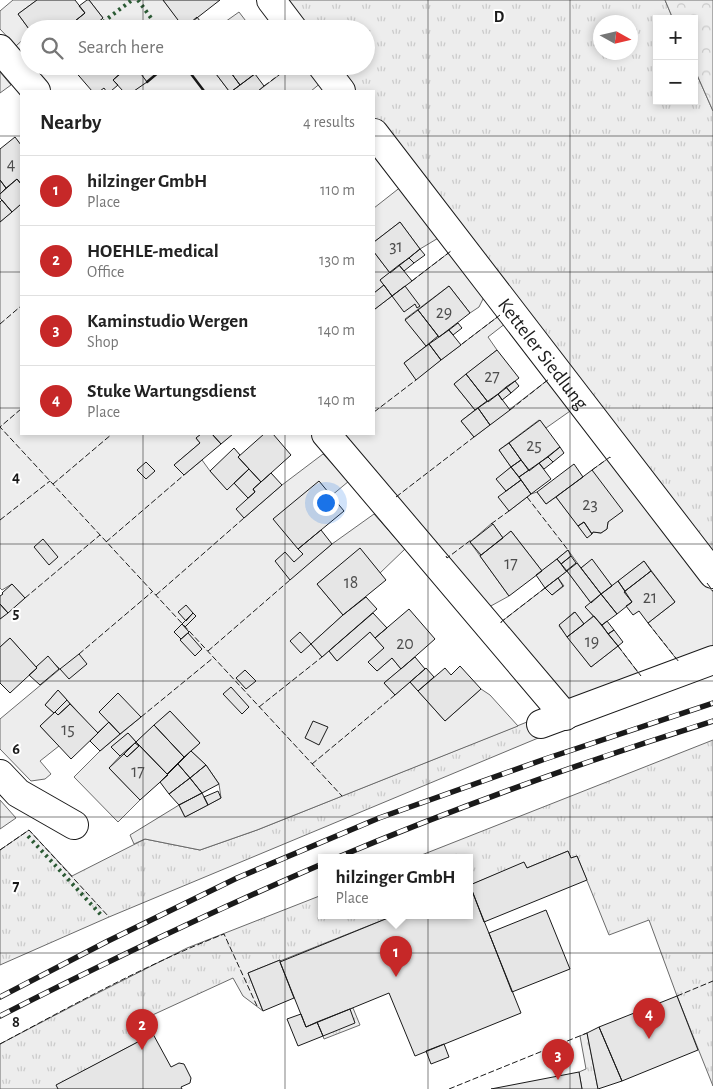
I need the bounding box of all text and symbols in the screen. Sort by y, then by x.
text: D [494,9,505,25]
north arrow [593,15,638,60]
map controls [653,15,698,105]
button: + [653,15,698,60]
search box [20,20,375,75]
icon: search [38,34,66,62]
text: Search here [78,38,164,57]
button: − [653,60,698,105]
text: Nearby [40,112,101,133]
text: 4 results [303,114,355,130]
house number: 4 [7,156,16,174]
text: hilzinger GmbH [87,172,207,191]
text: 1 [53,182,59,198]
text: 110 m [320,182,355,198]
text: Place [87,194,120,210]
house number: 31 [389,238,403,256]
text: HOEHLE-medical [87,242,219,261]
text: 2 [52,252,60,268]
text: 130 m [319,252,355,268]
text: Office [87,264,124,280]
street label: Ketteler Siedlung [494,295,592,414]
house number: 29 [436,304,452,322]
text: Kaminstudio Wergen [87,312,248,331]
text: 3 [53,322,59,338]
text: 140 m [318,322,355,338]
text: Shop [87,334,119,350]
house number: 27 [484,368,500,386]
text: Stuke Wartungsdienst [87,382,256,401]
text: 4 [52,392,60,408]
text: 140 m [318,392,355,408]
text: Place [87,404,120,420]
house number: 25 [526,437,542,455]
text: 4 [12,469,20,485]
your location [313,490,339,516]
house number: 23 [582,496,598,514]
house number: 17 [504,555,518,573]
house number: 18 [344,574,358,592]
house number: 21 [643,589,657,607]
text: 5 [13,605,20,621]
house number: 19 [585,633,599,651]
house number: 20 [396,635,414,653]
house number: 15 [61,721,75,739]
text: 6 [12,741,20,757]
house number: 17 [131,763,145,781]
popup [318,854,473,919]
text: hilzinger GmbH [335,868,456,887]
text: 7 [13,878,20,894]
text: Place [335,890,369,906]
pin: 1 [380,936,412,977]
pin: 4 [633,998,665,1039]
pin: 2 [126,1009,158,1050]
text: 8 [12,1014,20,1030]
pin: 3 [542,1039,574,1080]

